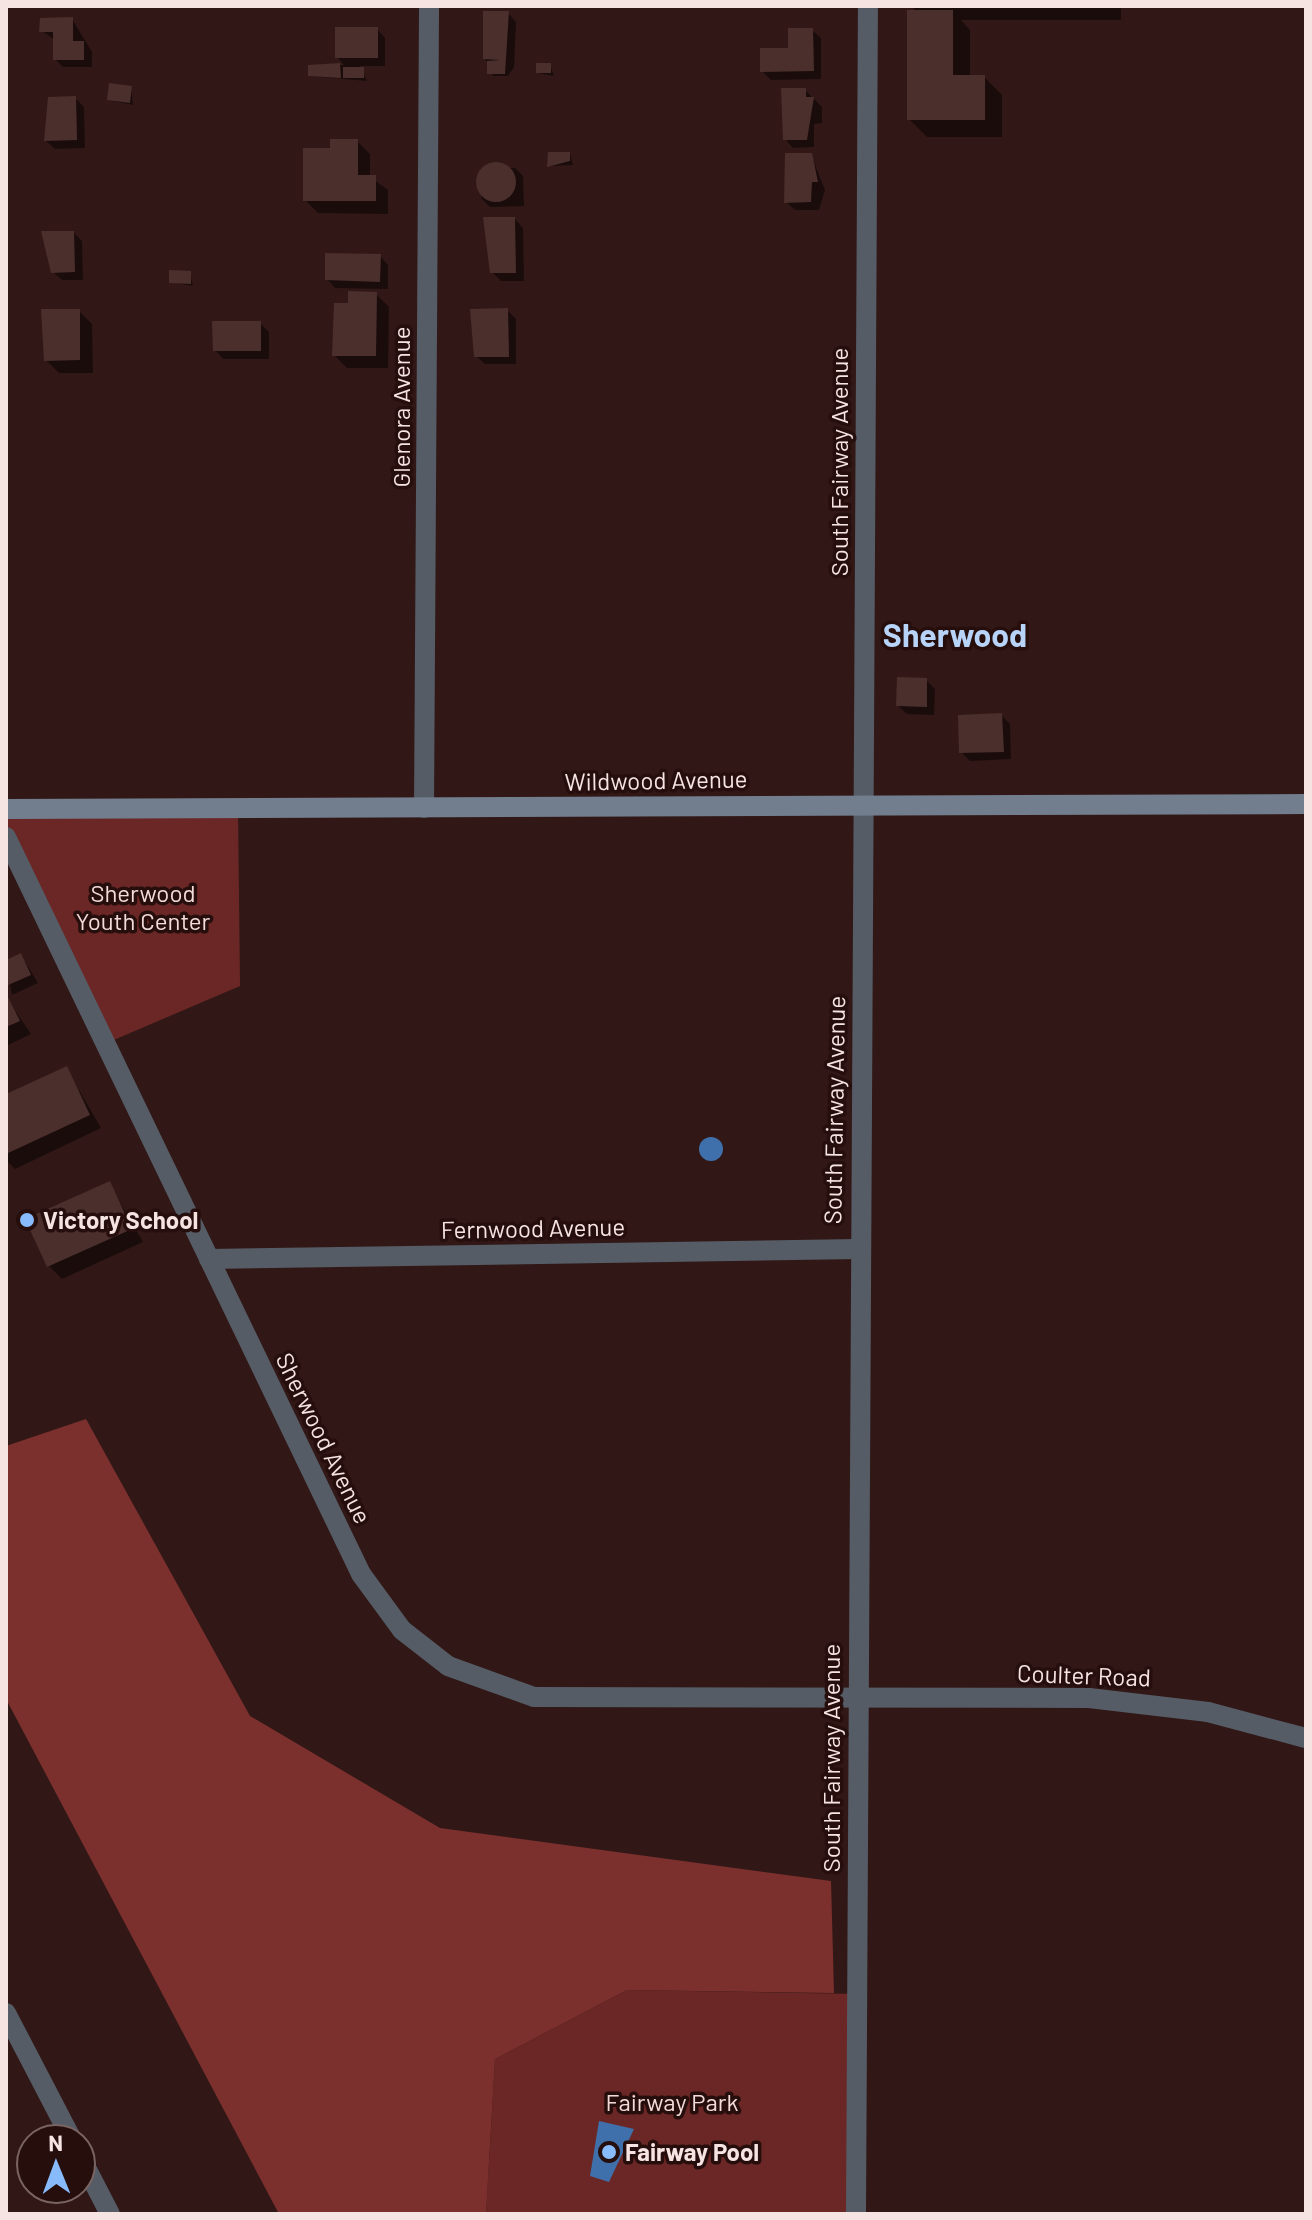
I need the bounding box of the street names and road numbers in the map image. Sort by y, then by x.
street label: Glenora Avenue [387,327,415,487]
street label: South Fairway Avenue [825,348,853,576]
street label: Wildwood Avenue [564,764,748,796]
street label: South Fairway Avenue [818,996,850,1224]
street label: Fernwood Avenue [441,1212,625,1244]
street label: Sherwood Avenue [270,1348,378,1528]
street label: South Fairway Avenue [817,1644,845,1872]
street label: Coulter Road [1017,1658,1151,1692]

